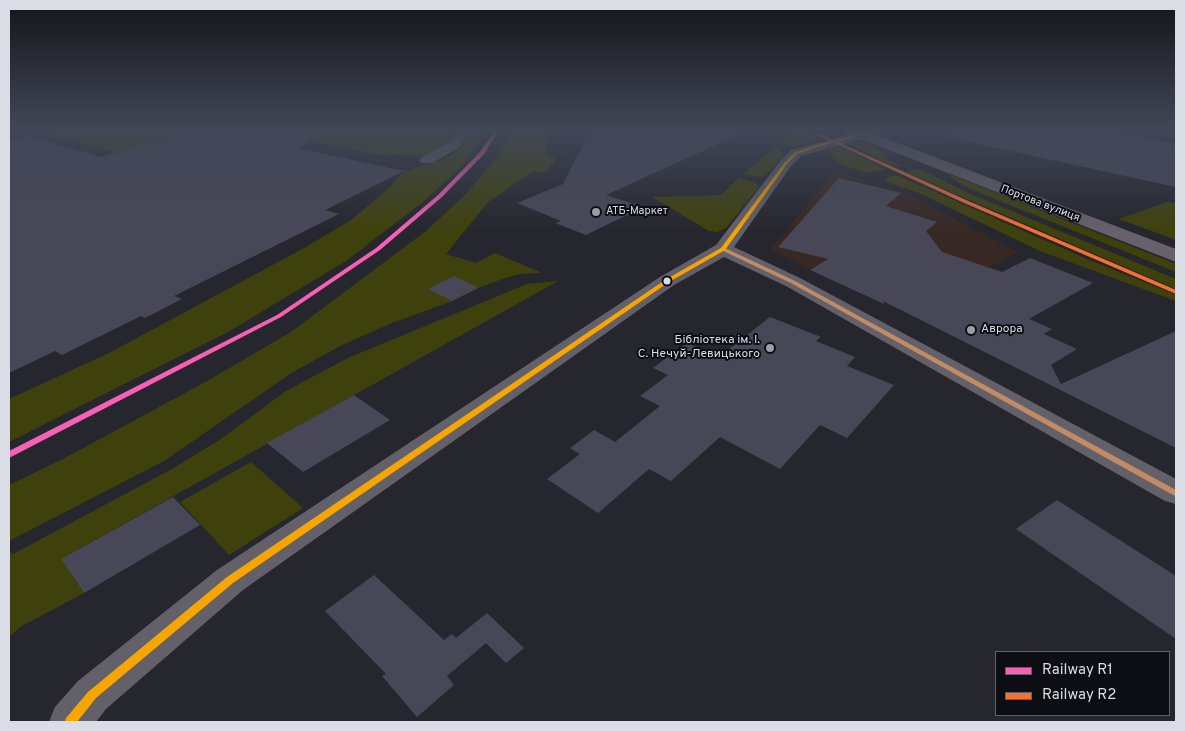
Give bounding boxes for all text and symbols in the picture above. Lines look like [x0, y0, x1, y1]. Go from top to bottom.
street label: Портова вулиця [999, 183, 1081, 225]
place label: АТБ-Маркет [606, 205, 668, 219]
marker: АТБ-Маркет [590, 206, 602, 218]
unlabelled marker [662, 276, 672, 286]
place label: Аврора [981, 323, 1023, 337]
marker: Аврора [965, 324, 977, 336]
place label: Бібліотека ім. І. С. Нечуй-Левицького [638, 334, 760, 362]
marker: Бібліотека ім. І. С. Нечуй-Левицького [764, 342, 776, 354]
legend [995, 651, 1170, 716]
text: Railway R1 [1042, 661, 1113, 680]
text: Railway R2 [1042, 686, 1116, 705]

